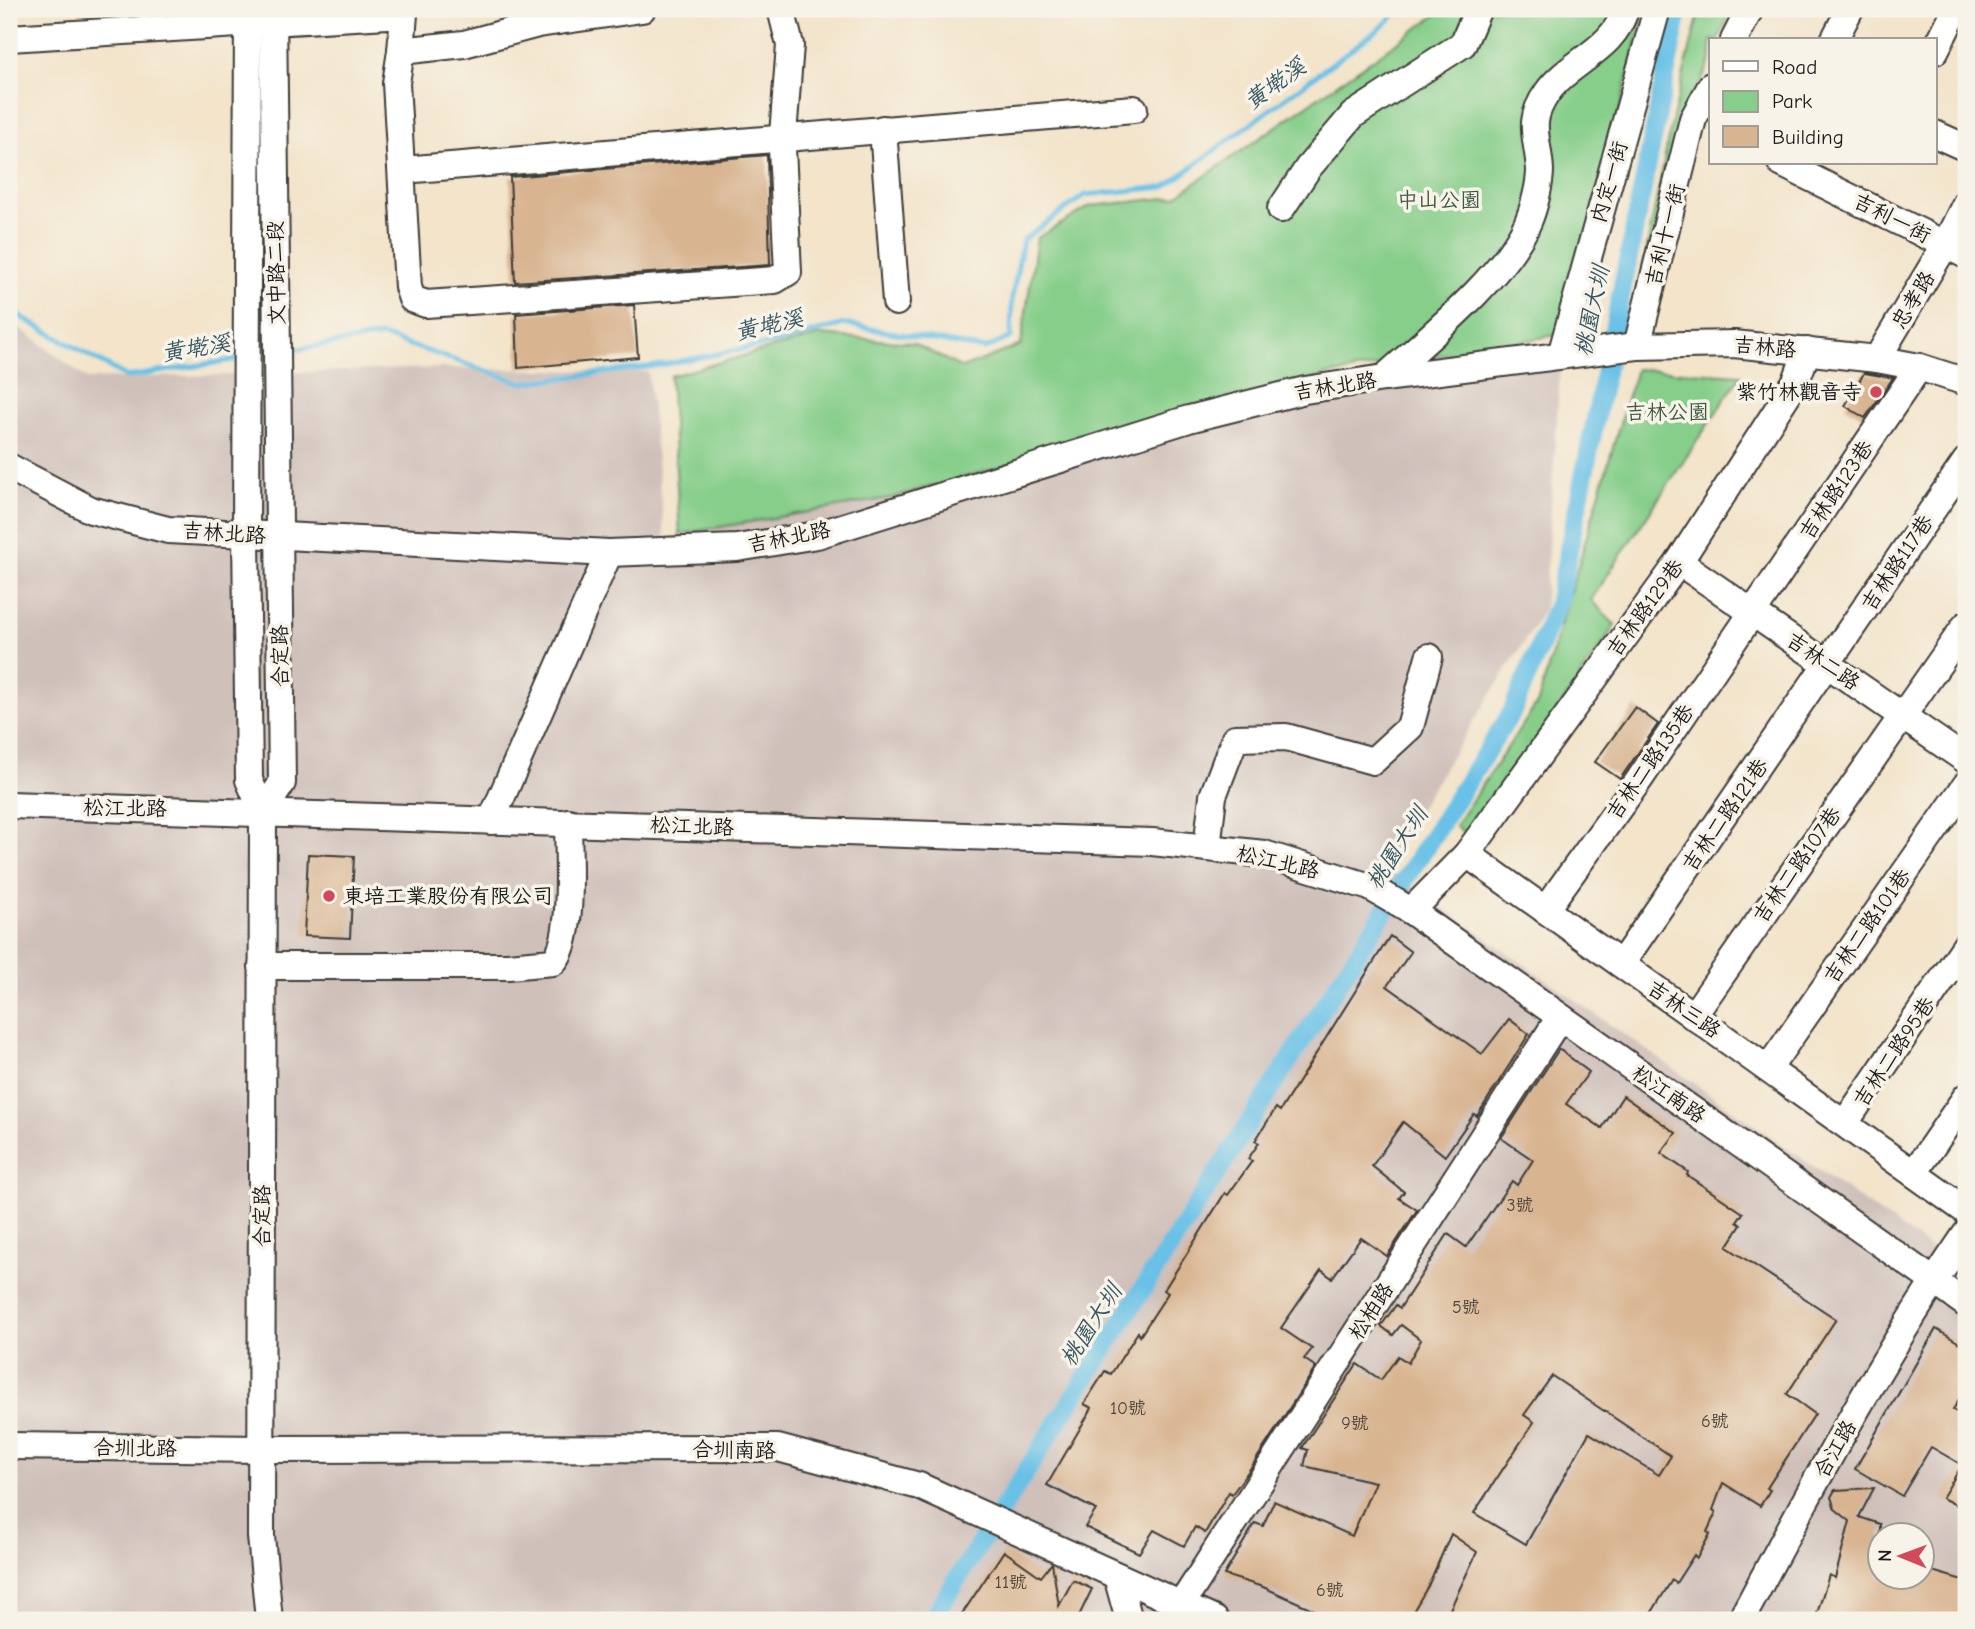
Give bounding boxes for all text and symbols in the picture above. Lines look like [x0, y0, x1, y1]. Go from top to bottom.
legend [1709, 38, 1937, 164]
water label: 黃墘溪 [1239, 52, 1312, 115]
text: Road [1772, 55, 1817, 79]
text: Park [1772, 89, 1812, 113]
text: Building [1772, 125, 1844, 149]
street label: 內定一街 [1586, 138, 1632, 226]
street label: 吉利十一街 [1641, 181, 1689, 289]
park label: 中山公園 [1397, 188, 1481, 212]
street label: 吉利一街 [1849, 188, 1935, 248]
street label: 文中路二段 [263, 220, 289, 326]
water label: 桃園大圳 [1569, 260, 1615, 359]
street label: 忠孝路 [1886, 267, 1940, 333]
water label: 黃墘溪 [732, 304, 808, 346]
water label: 黃墘溪 [160, 329, 234, 367]
street label: 吉林路 [1733, 332, 1797, 362]
street label: 吉林北路 [1292, 368, 1378, 404]
place label: 紫竹林觀音寺 [1736, 380, 1862, 404]
marker: 紫竹林觀音寺 [1868, 384, 1884, 400]
park label: 吉林公園 [1625, 400, 1709, 424]
street label: 吉林路123巷 [1794, 436, 1878, 544]
street label: 吉林路117巷 [1856, 510, 1938, 616]
street label: 吉林北路 [745, 517, 833, 557]
street label: 吉林北路 [181, 518, 267, 548]
street label: 吉林路129巷 [1602, 555, 1688, 661]
street label: 合定路 [267, 624, 293, 688]
street label: 吉林二路 [1782, 627, 1864, 695]
street label: 吉林二路135巷 [1601, 700, 1699, 824]
street label: 吉林二路121巷 [1677, 754, 1773, 876]
street label: 松江北路 [83, 795, 167, 821]
water label: 桃園大圳 [1361, 800, 1435, 894]
street label: 吉林二路107巷 [1748, 802, 1846, 928]
street label: 松江北路 [650, 813, 734, 839]
street label: 松江北路 [1234, 841, 1322, 883]
street label: 吉林二路101巷 [1819, 864, 1915, 988]
place label: 東培工業股份有限公司 [343, 884, 553, 908]
marker: 東培工業股份有限公司 [321, 888, 337, 904]
street label: 吉林三路 [1643, 975, 1725, 1043]
street label: 吉林二路95巷 [1848, 992, 1940, 1112]
street label: 松江南路 [1628, 1060, 1710, 1128]
street label: 合定路 [250, 1185, 274, 1248]
house number: 3號 [1506, 1195, 1534, 1216]
water label: 桃園大圳 [1055, 1277, 1129, 1371]
street label: 松柏路 [1344, 1278, 1398, 1344]
house number: 5號 [1452, 1297, 1480, 1318]
house number: 10號 [1110, 1398, 1146, 1419]
house number: 6號 [1701, 1411, 1729, 1432]
house number: 9號 [1341, 1413, 1369, 1434]
street label: 合江路 [1809, 1416, 1861, 1482]
street label: 合圳北路 [93, 1435, 177, 1461]
street label: 合圳南路 [692, 1437, 776, 1463]
north arrow [1867, 1520, 1937, 1590]
text: N [1874, 1549, 1896, 1562]
house number: 11號 [995, 1572, 1027, 1593]
house number: 6號 [1316, 1580, 1344, 1601]

